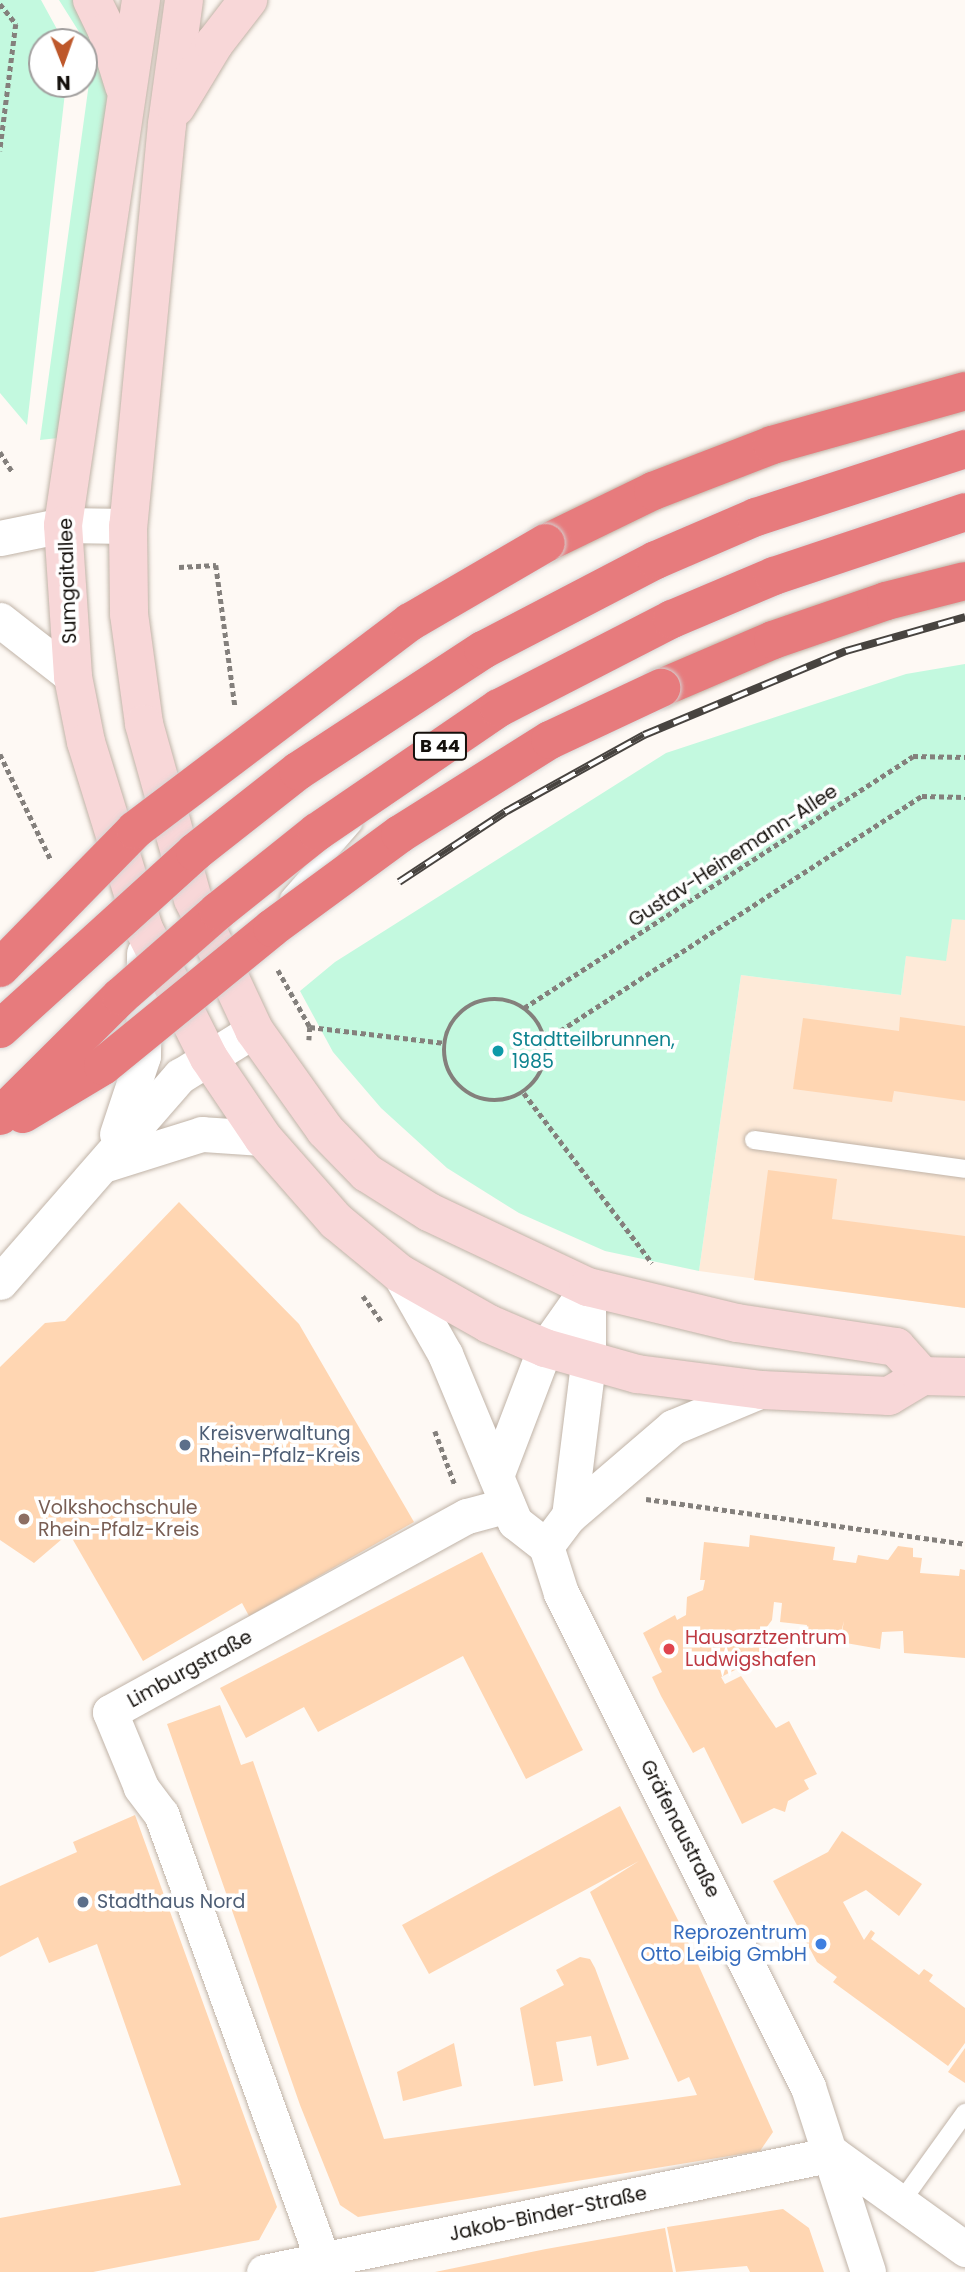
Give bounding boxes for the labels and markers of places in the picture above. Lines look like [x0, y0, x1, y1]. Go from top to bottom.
place label: Stadtteilbrunnen, 1985 [512, 1029, 675, 1073]
marker: Stadtteilbrunnen, 1985 [490, 1043, 506, 1059]
place label: Kreisverwaltung Rhein-Pfalz-Kreis [199, 1423, 361, 1467]
marker: Kreisverwaltung Rhein-Pfalz-Kreis [177, 1437, 193, 1453]
place label: Volkshochschule Rhein-Pfalz-Kreis [38, 1497, 200, 1541]
marker: Volkshochschule Rhein-Pfalz-Kreis [16, 1511, 32, 1527]
place label: Hausarztzentrum Ludwigshafen [685, 1627, 847, 1671]
marker: Hausarztzentrum Ludwigshafen [659, 1639, 679, 1659]
place label: Stadthaus Nord [97, 1891, 245, 1913]
marker: Stadthaus Nord [75, 1894, 91, 1910]
place label: Reprozentrum Otto Leibig GmbH [641, 1922, 807, 1966]
marker: Reprozentrum Otto Leibig GmbH [813, 1936, 829, 1952]

